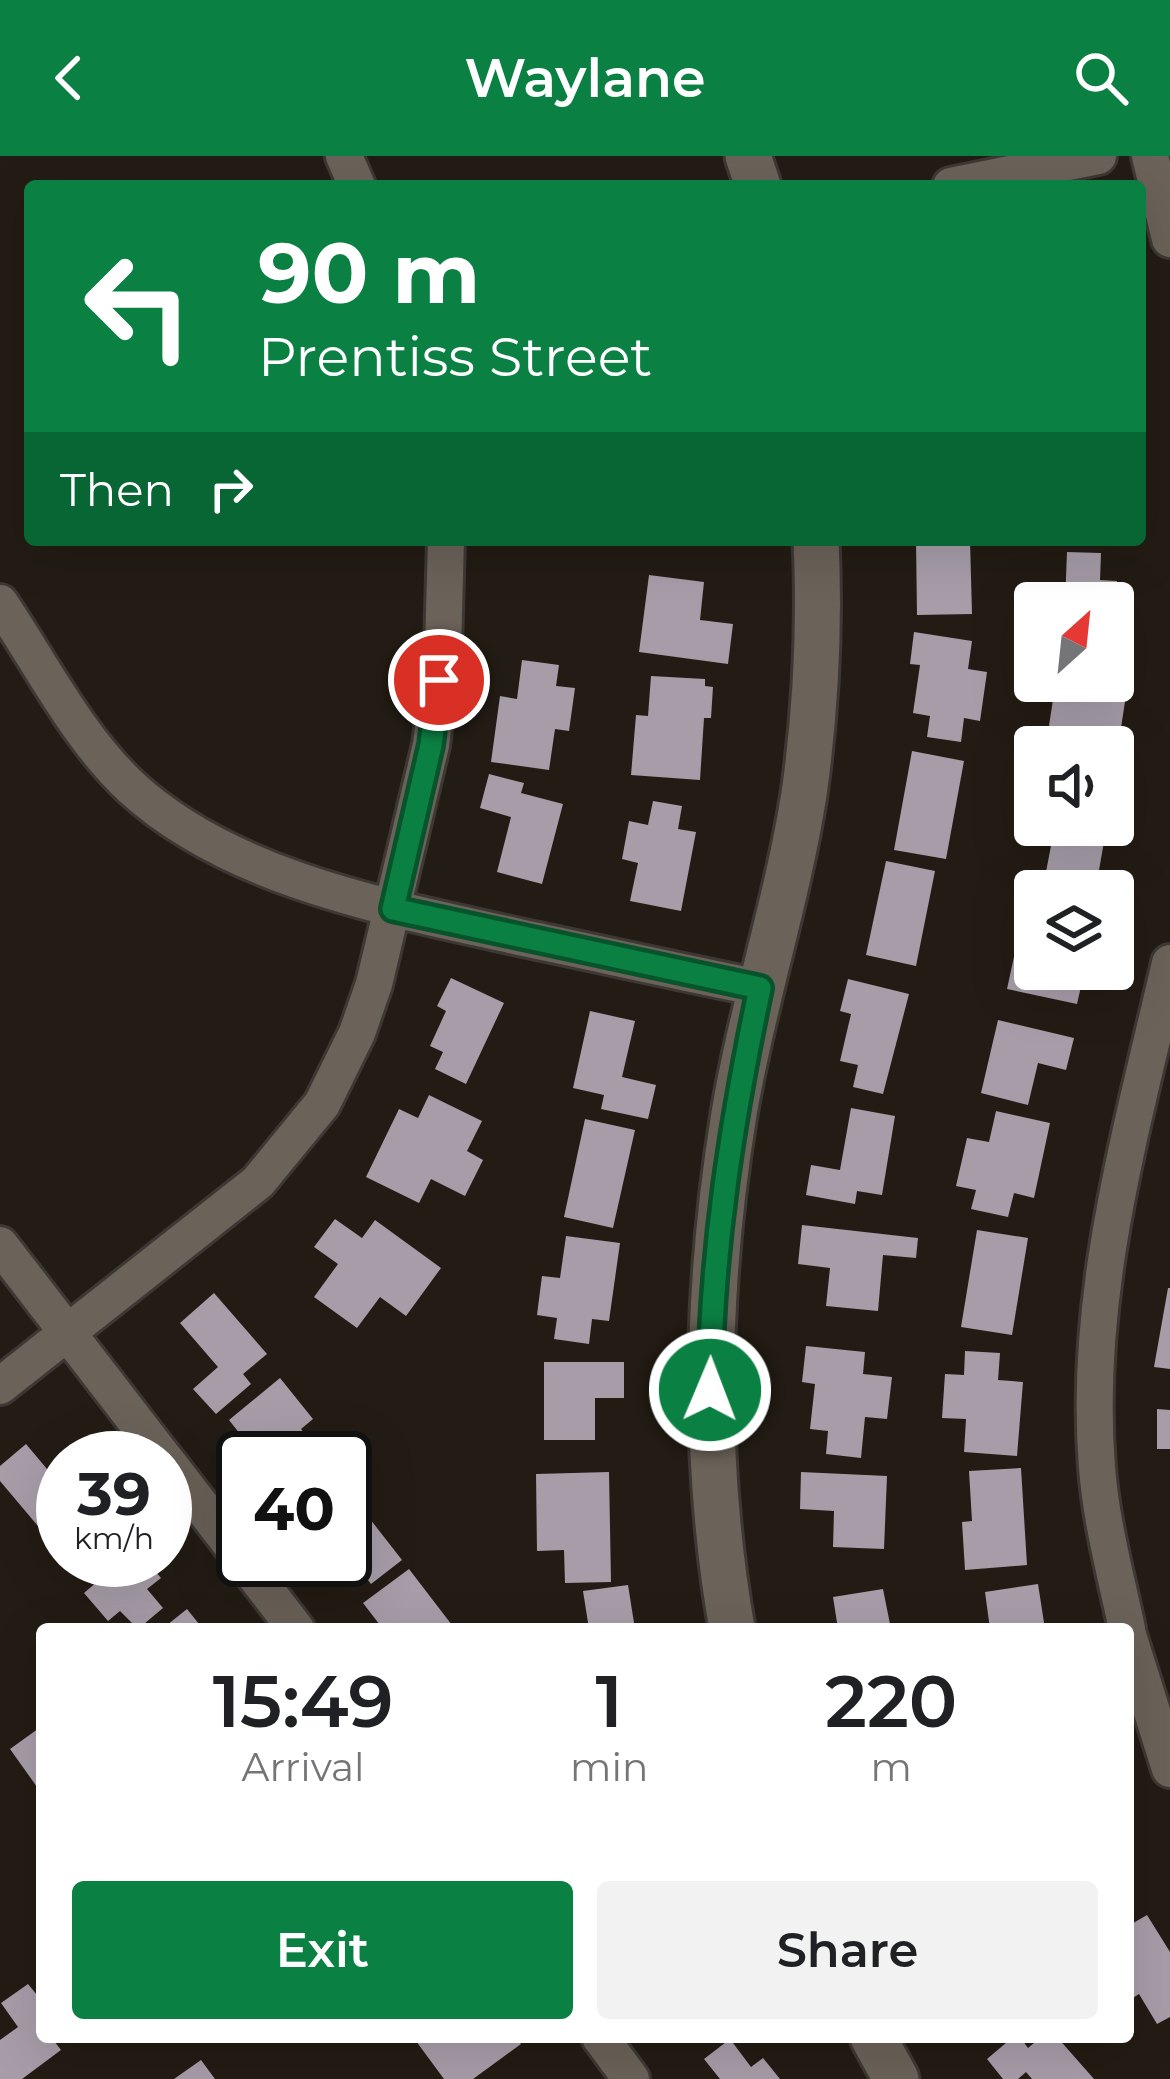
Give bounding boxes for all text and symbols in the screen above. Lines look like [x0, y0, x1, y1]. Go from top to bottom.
icon: back [36, 45, 102, 111]
text: Waylane [464, 45, 706, 111]
icon: search [1068, 45, 1134, 111]
text: 90 m [258, 222, 480, 324]
icon: left [60, 228, 216, 384]
text: Prentiss Street [258, 324, 652, 390]
icon: right [198, 456, 264, 522]
text: Then [60, 462, 174, 517]
north arrow [1014, 582, 1134, 702]
map controls [1014, 582, 1134, 990]
pin [388, 629, 490, 731]
icon: arrive [406, 647, 472, 713]
button: sound [1014, 726, 1134, 846]
button: layers [1014, 870, 1134, 990]
position arrow [647, 1327, 773, 1453]
speed limit sign: 40 [216, 1431, 372, 1587]
text: 39 [77, 1457, 151, 1530]
text: km/h [74, 1520, 154, 1557]
text: 15:49 [213, 1657, 393, 1745]
text: 1 [595, 1657, 623, 1745]
text: 220 [825, 1657, 957, 1745]
text: Arrival [242, 1743, 365, 1791]
text: min [570, 1743, 648, 1791]
text: m [870, 1743, 912, 1791]
button: Exit [72, 1881, 573, 2019]
button: Share [597, 1881, 1098, 2019]

